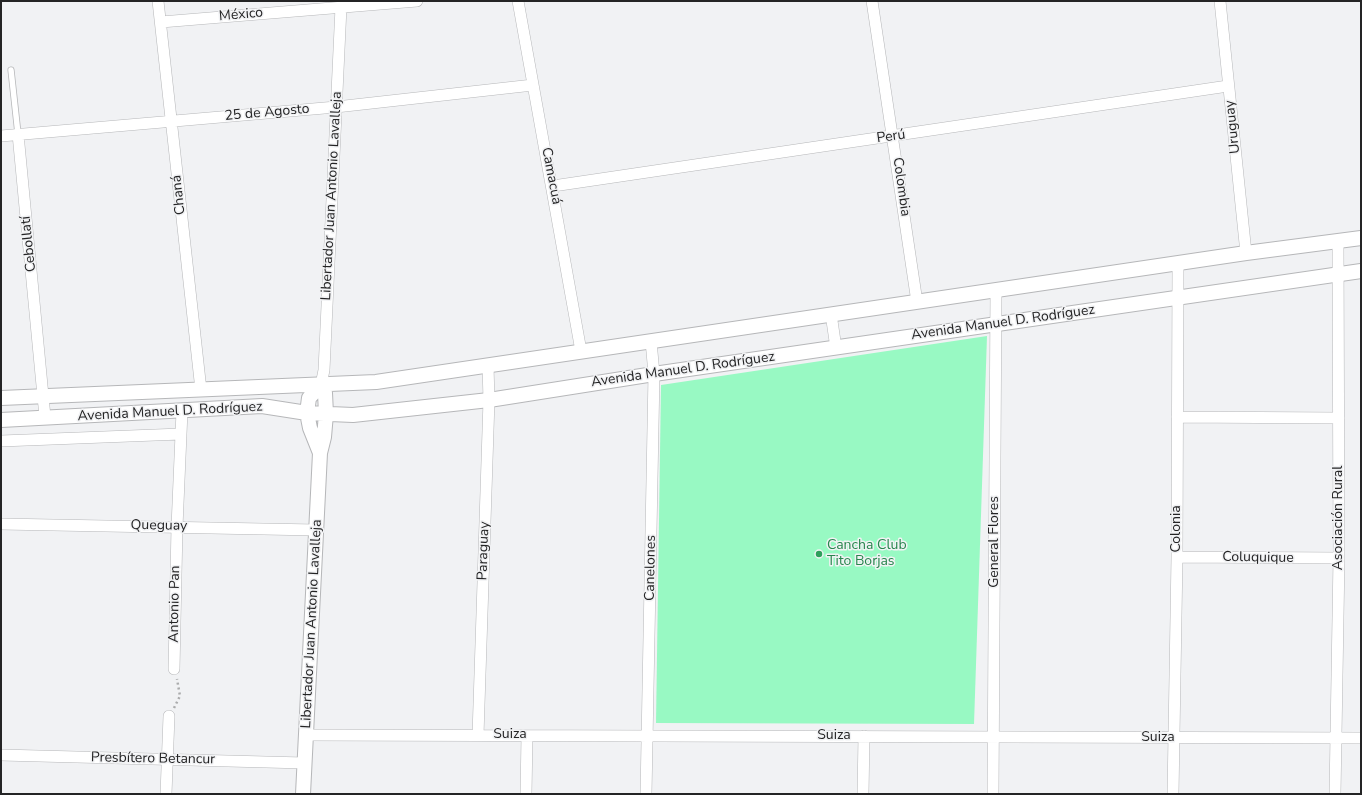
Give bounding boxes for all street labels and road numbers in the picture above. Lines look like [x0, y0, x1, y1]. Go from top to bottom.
street label: México [218, 5, 264, 25]
street label: Libertador Juan Antonio Lavalleja [318, 91, 346, 301]
street label: Uruguay [1222, 99, 1244, 155]
street label: 25 de Agosto [224, 101, 310, 125]
street label: Perú [876, 127, 906, 147]
street label: Camacuá [537, 146, 565, 206]
street label: Colombia [889, 156, 913, 218]
street label: Chaná [169, 174, 189, 216]
street label: Cebollatí [18, 215, 40, 273]
street label: Avenida Manuel D. Rodríguez [910, 302, 1096, 344]
street label: Avenida Manuel D. Rodríguez [590, 349, 776, 391]
street label: Avenida Manuel D. Rodríguez [77, 399, 263, 425]
street label: Asociación Rural [1331, 466, 1347, 570]
street label: General Flores [987, 496, 1003, 588]
street label: Colonia [1169, 505, 1185, 553]
street label: Queguay [131, 517, 187, 535]
street label: Libertador Juan Antonio Lavalleja [298, 519, 326, 729]
street label: Paraguay [475, 521, 493, 581]
street label: Canelones [642, 535, 660, 601]
street label: Coluquique [1222, 549, 1294, 567]
street label: Antonio Pan [166, 565, 184, 643]
street label: Suiza [493, 727, 527, 743]
street label: Suiza [817, 728, 851, 744]
street label: Suiza [1141, 730, 1175, 746]
street label: Presbítero Betancur [91, 750, 215, 768]

